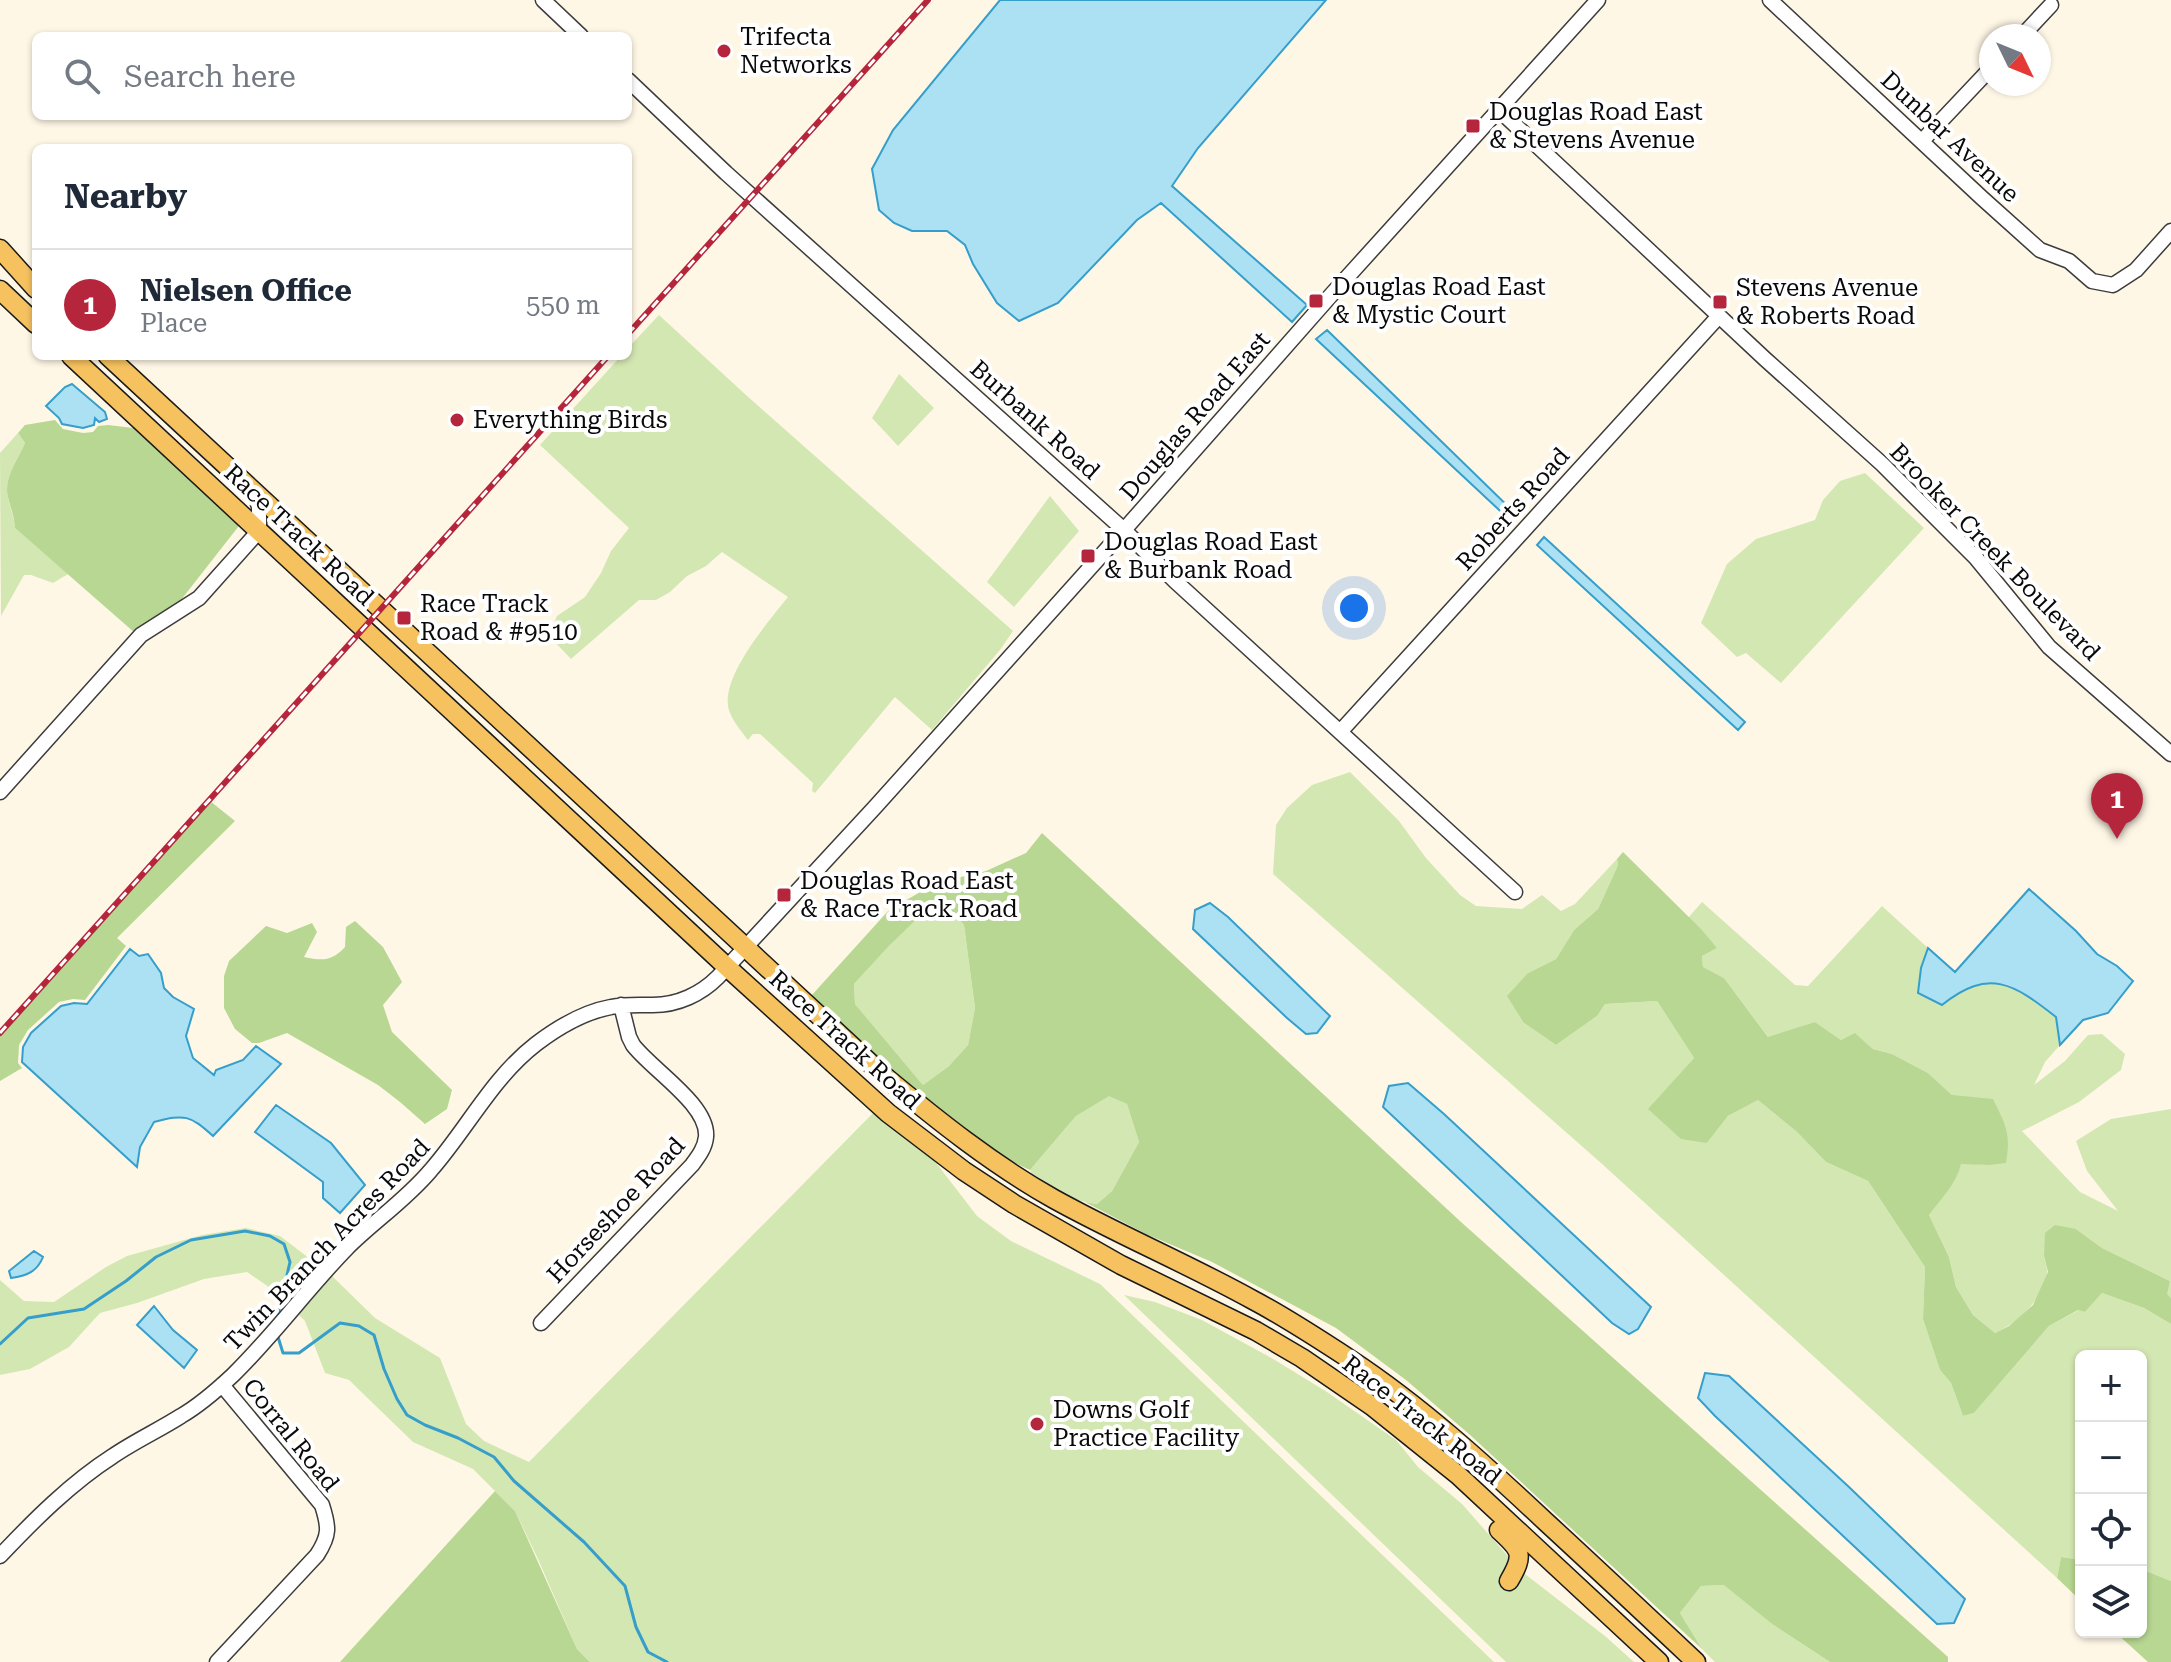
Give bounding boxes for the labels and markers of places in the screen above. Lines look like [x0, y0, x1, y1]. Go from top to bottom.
place label: Trifecta Networks [740, 23, 852, 79]
marker: Trifecta Networks [715, 42, 733, 60]
place label: Douglas Road East & Stevens Avenue [1489, 98, 1703, 154]
marker: Douglas Road East & Stevens Avenue [1464, 117, 1482, 135]
place label: Douglas Road East & Mystic Court [1332, 273, 1546, 329]
place label: Stevens Avenue & Roberts Road [1736, 274, 1918, 330]
marker: Douglas Road East & Mystic Court [1307, 292, 1325, 310]
marker: Stevens Avenue & Roberts Road [1711, 293, 1729, 311]
place label: Everything Birds [473, 406, 667, 434]
marker: Everything Birds [448, 411, 466, 429]
place label: Douglas Road East & Burbank Road [1104, 528, 1318, 584]
marker: Douglas Road East & Burbank Road [1079, 547, 1097, 565]
place label: Race Track Road & #9510 [420, 590, 578, 646]
marker: Race Track Road & #9510 [395, 609, 413, 627]
pin: 1 [2091, 773, 2143, 839]
place label: Douglas Road East & Race Track Road [800, 867, 1018, 923]
marker: Douglas Road East & Race Track Road [775, 886, 793, 904]
place label: Downs Golf Practice Facility [1053, 1396, 1240, 1452]
marker: Downs Golf Practice Facility [1028, 1415, 1046, 1433]

